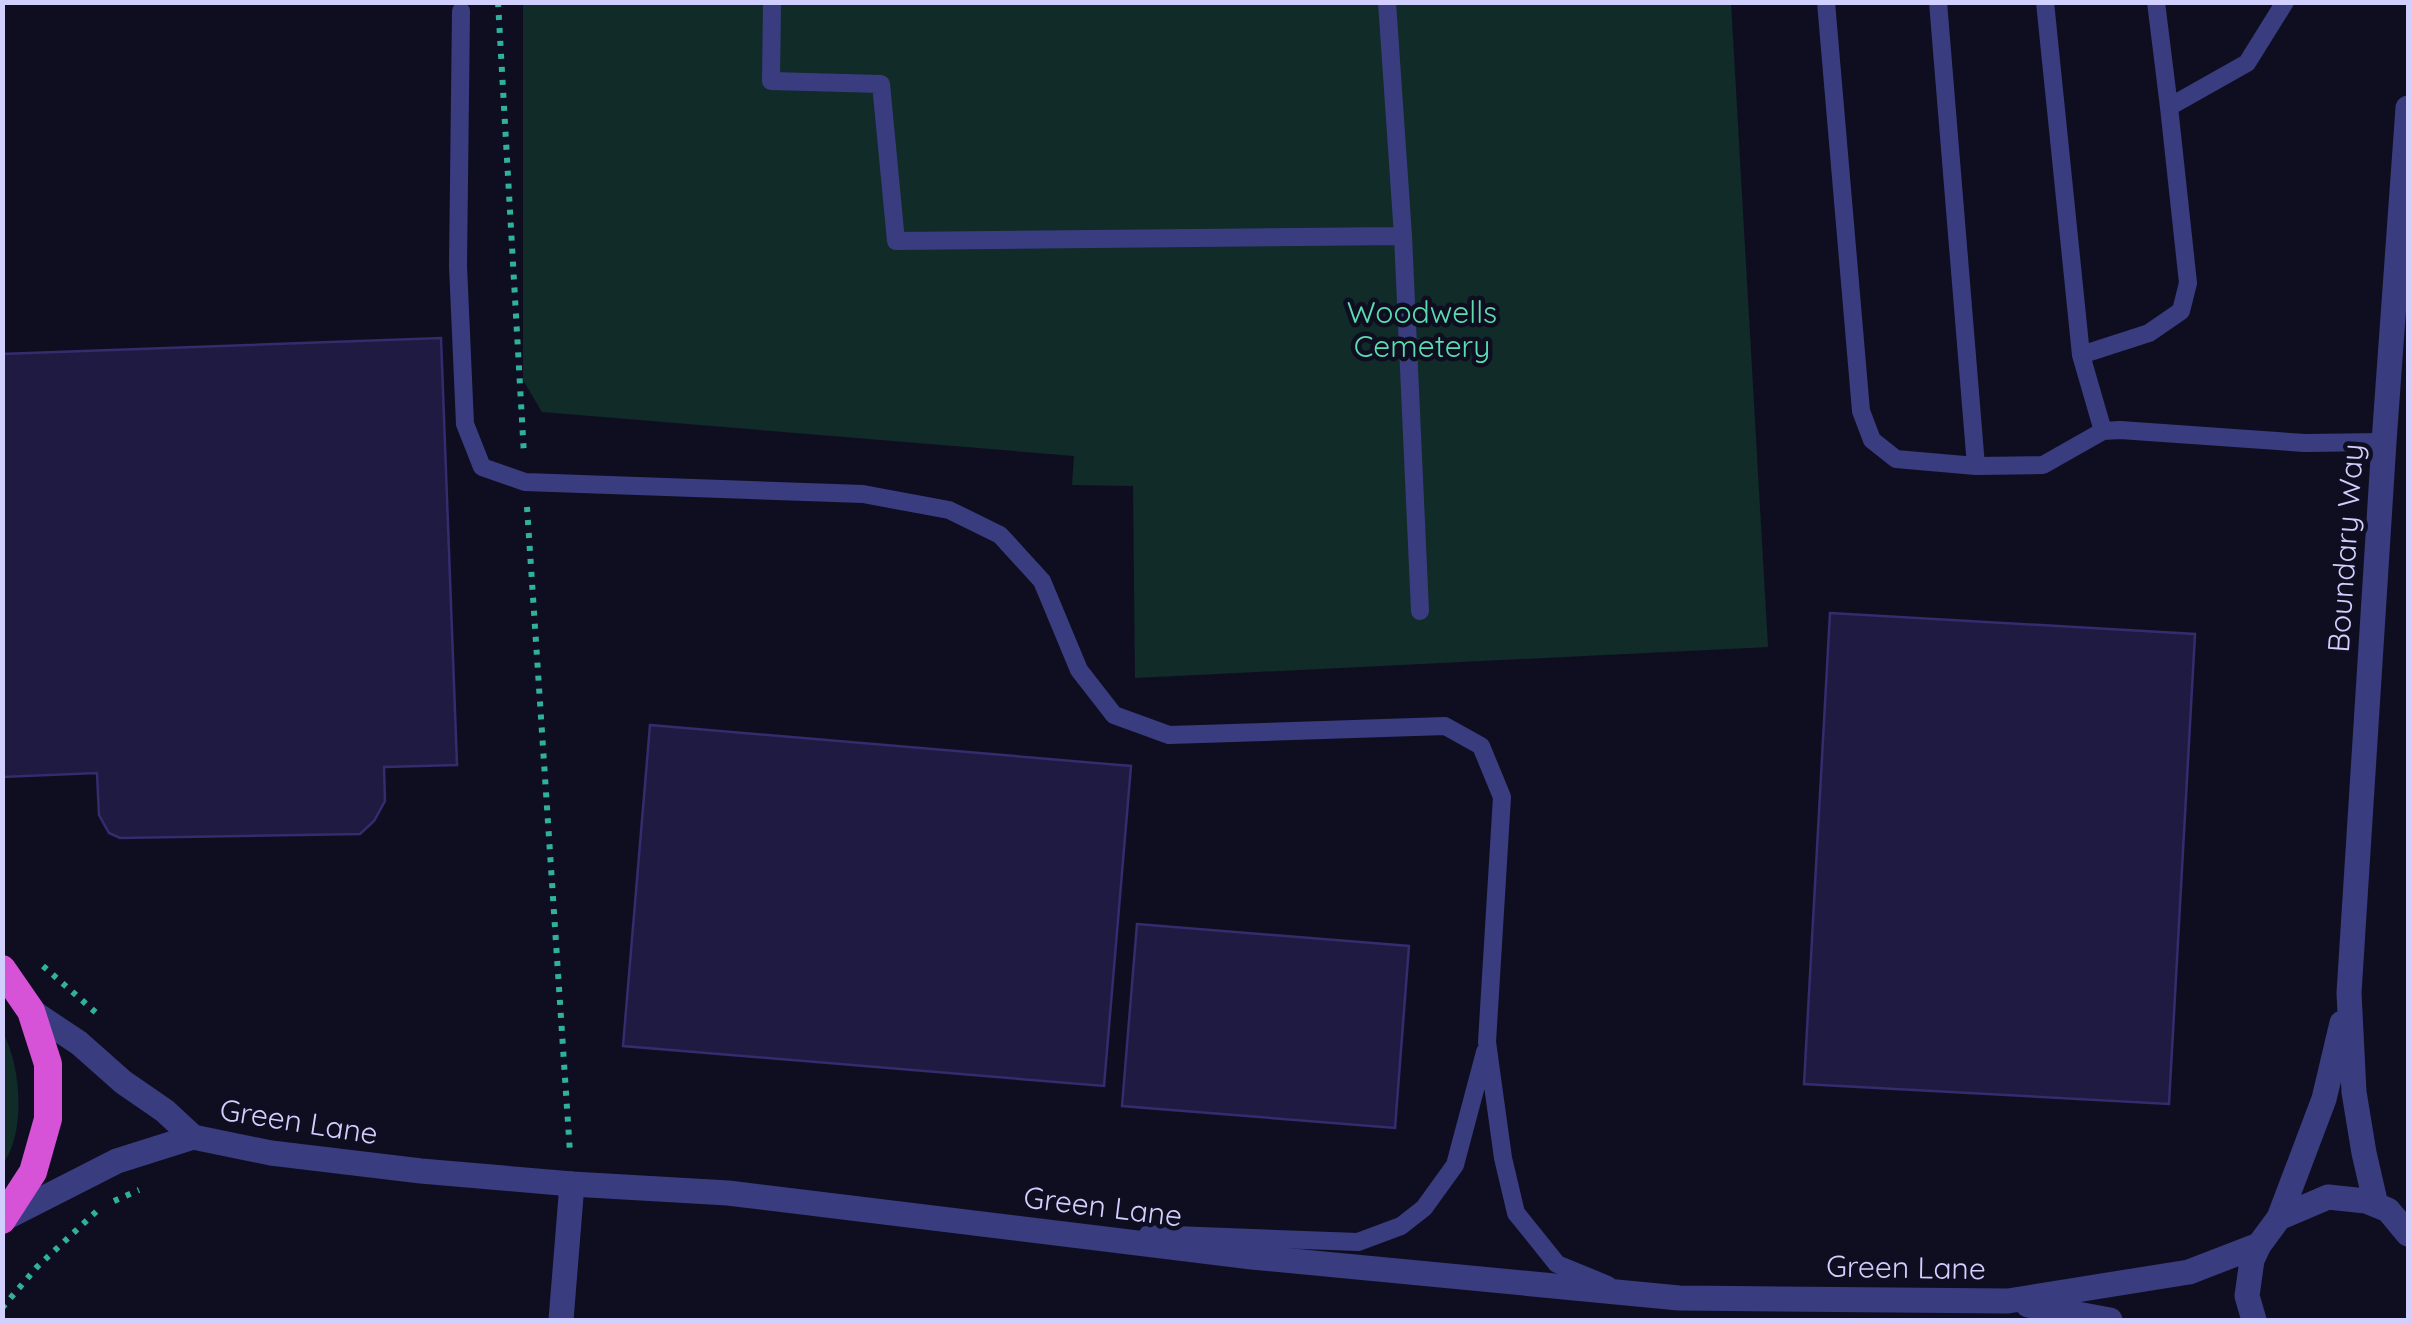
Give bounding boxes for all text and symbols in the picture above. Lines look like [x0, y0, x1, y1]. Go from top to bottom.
park label: Woodwells Cemetery [1347, 293, 1497, 365]
street label: Boundary Way [2319, 442, 2371, 654]
street label: Green Lane [217, 1090, 381, 1152]
street label: Green Lane [1021, 1177, 1185, 1235]
street label: Green Lane [1826, 1247, 1986, 1287]

